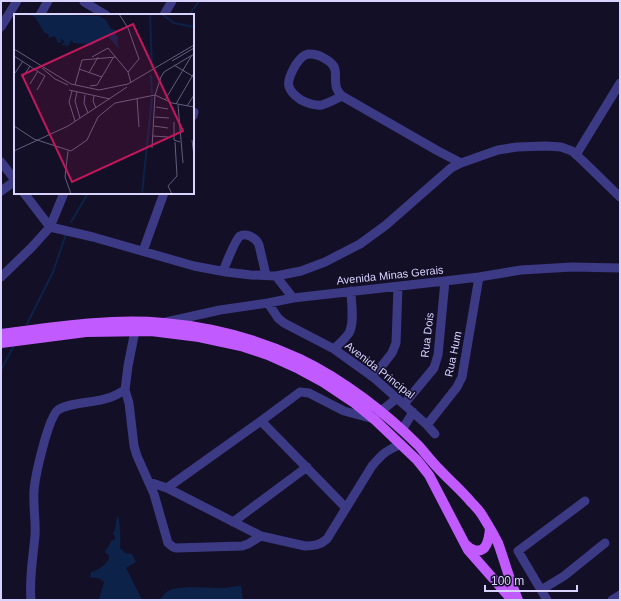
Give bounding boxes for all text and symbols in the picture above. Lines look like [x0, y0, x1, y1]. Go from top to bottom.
inset map [14, 14, 194, 194]
street label: Avenida Minas Gerais [336, 263, 445, 287]
street label: Rua Dois [418, 311, 436, 358]
street label: Rua Hum [442, 330, 464, 378]
street label: Avenida Principal [343, 339, 417, 401]
scale bar [485, 567, 577, 593]
text: 100 m [491, 574, 524, 588]

